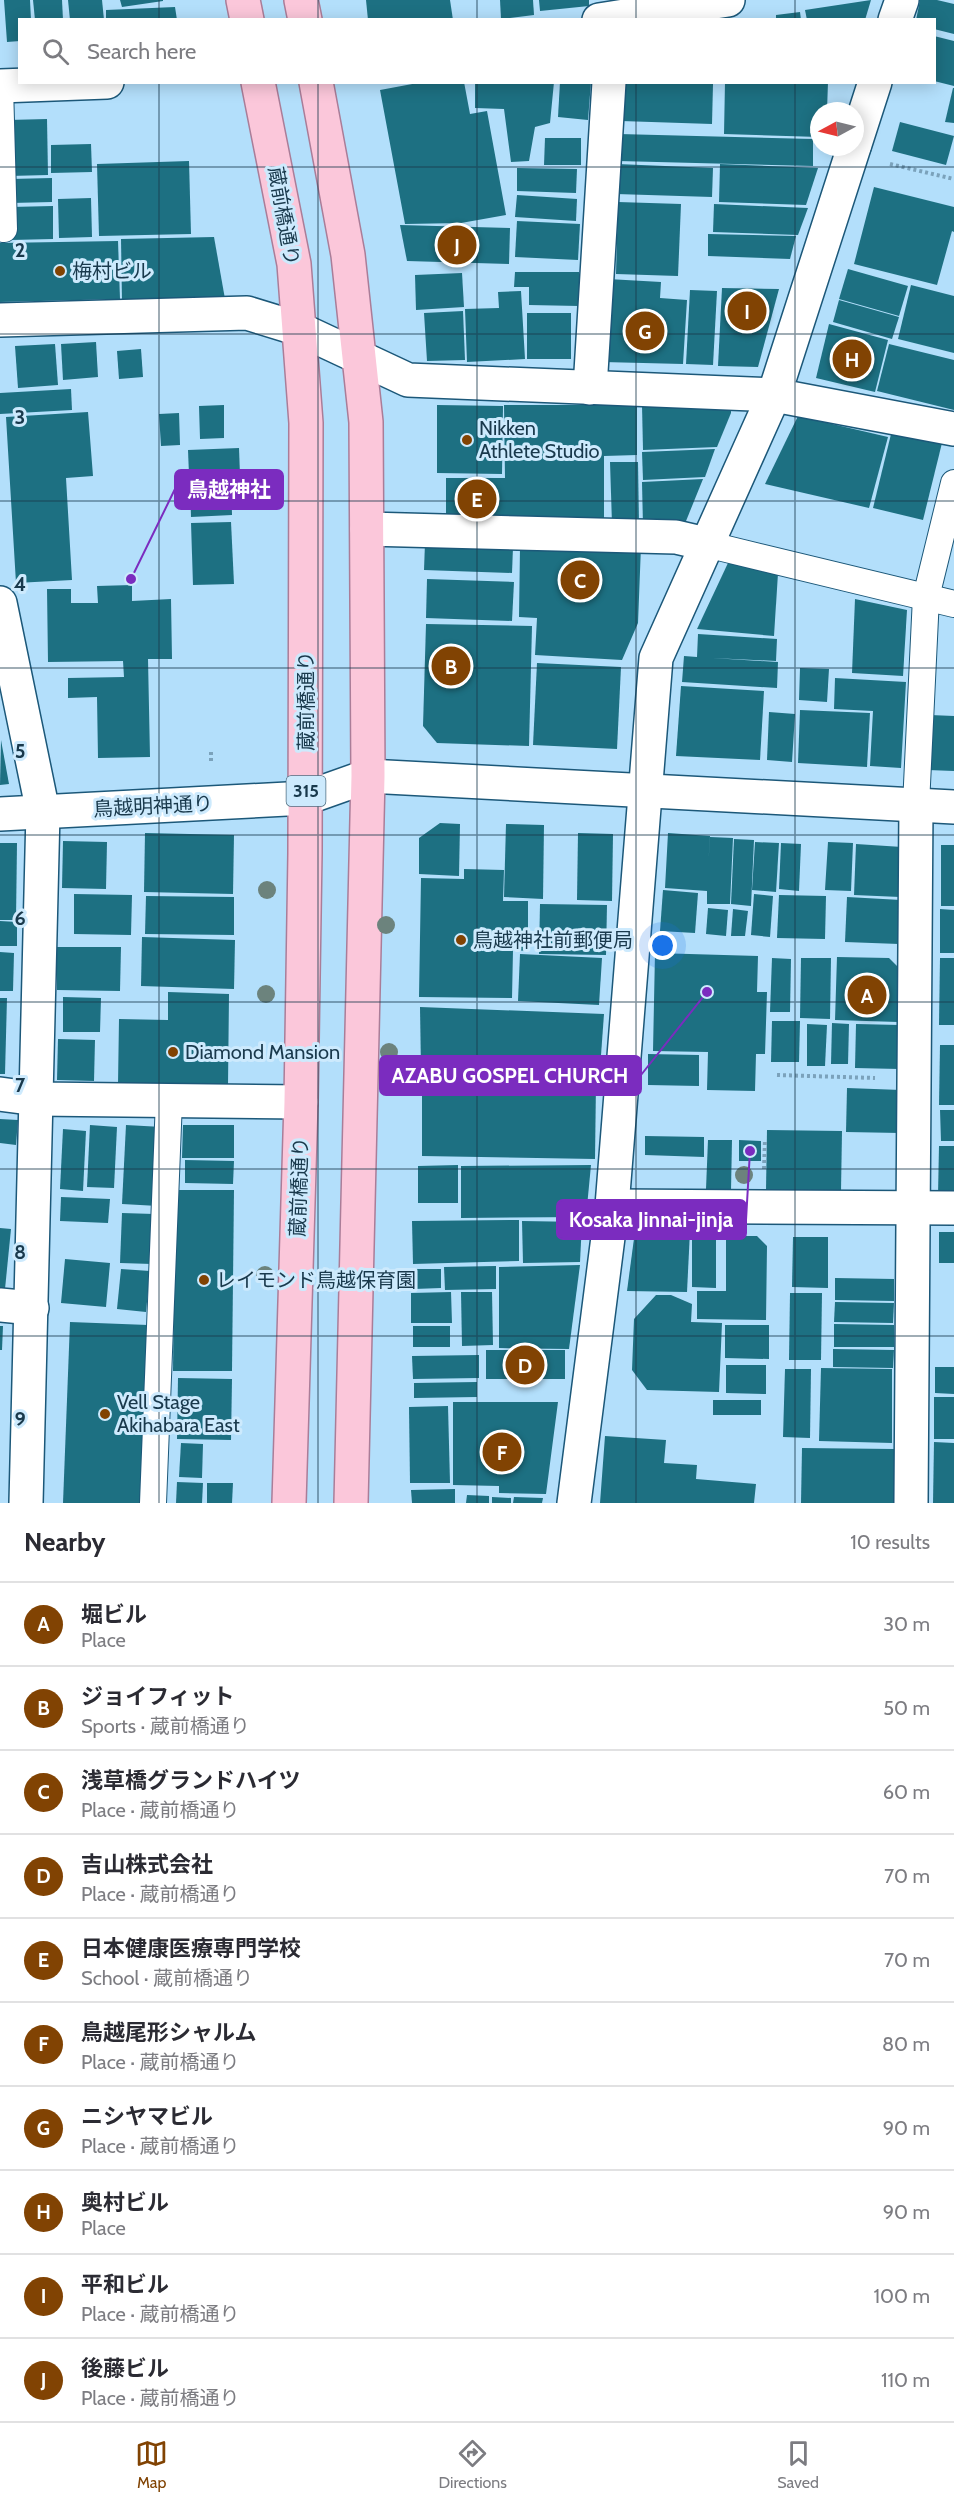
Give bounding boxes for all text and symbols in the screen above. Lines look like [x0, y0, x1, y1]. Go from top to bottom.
search box [18, 18, 936, 84]
icon: search [39, 35, 72, 68]
text: Search here [87, 38, 196, 65]
north arrow [810, 102, 864, 156]
street label: 蔵前橋通り [263, 165, 305, 267]
pin: J [438, 222, 476, 268]
text: 2 [15, 238, 25, 262]
place label: 梅村ビル [72, 259, 152, 283]
marker: 梅村ビル [53, 264, 67, 278]
pin: I [728, 288, 766, 334]
pin: G [626, 308, 664, 354]
pin: H [832, 336, 872, 382]
text: 3 [15, 405, 25, 429]
place label: Nikken Athlete Studio [479, 416, 600, 463]
marker: Nikken Athlete Studio [460, 433, 474, 447]
callout: 鳥越神社 [175, 470, 283, 509]
pin: E [458, 476, 496, 522]
text: 鳥越神社 [187, 477, 271, 502]
pin: C [560, 558, 600, 602]
text: 4 [14, 572, 26, 596]
pin: B [432, 644, 470, 688]
street label: 蔵前橋通り [294, 651, 318, 751]
text: 5 [15, 739, 25, 763]
road number: 315 [286, 776, 326, 806]
street label: 鳥越明神通り [92, 791, 214, 821]
text: 6 [14, 906, 26, 930]
place label: 鳥越神社前郵便局 [473, 928, 633, 952]
your location [648, 931, 677, 960]
marker: 鳥越神社前郵便局 [454, 933, 468, 947]
pin: A [848, 972, 886, 1018]
place label: Diamond Mansion [185, 1040, 340, 1064]
marker: Diamond Mansion [166, 1045, 180, 1059]
callout: AZABU GOSPEL CHURCH [380, 1056, 641, 1095]
text: AZABU GOSPEL CHURCH [392, 1063, 628, 1088]
text: 7 [15, 1073, 26, 1097]
street label: 蔵前橋通り [285, 1137, 313, 1237]
callout: Kosaka Jinnai-jinja [557, 1200, 746, 1239]
text: Kosaka Jinnai-jinja [569, 1207, 734, 1232]
text: 8 [14, 1240, 26, 1264]
place label: レイモンド鳥越保育園 [216, 1268, 416, 1292]
marker: レイモンド鳥越保育園 [197, 1273, 211, 1287]
pin: D [506, 1342, 544, 1388]
place label: Vell Stage Akihabara East [117, 1390, 240, 1437]
text: 9 [14, 1407, 26, 1431]
marker: Vell Stage Akihabara East [98, 1407, 112, 1421]
pin: F [482, 1430, 522, 1474]
text: Nearby [24, 1526, 105, 1558]
text: 10 results [850, 1530, 930, 1554]
text: 堀ビル [81, 1601, 147, 1628]
text: A [37, 1612, 50, 1636]
text: 30 m [883, 1612, 930, 1636]
text: Place [81, 1628, 126, 1652]
text: ジョイフィット [81, 1683, 235, 1710]
text: B [37, 1696, 50, 1720]
text: 50 m [883, 1696, 930, 1720]
text: Sports · 蔵前橋通り [81, 1714, 250, 1738]
text: 浅草橋グランドハイツ [81, 1767, 301, 1794]
text: C [37, 1780, 50, 1804]
text: 60 m [883, 1780, 930, 1804]
text: Place · 蔵前橋通り [81, 1798, 240, 1822]
text: 吉山株式会社 [81, 1851, 213, 1878]
text: D [36, 1864, 51, 1888]
text: 70 m [884, 1864, 930, 1888]
text: Place · 蔵前橋通り [81, 1882, 240, 1906]
text: 日本健康医療専門学校 [81, 1935, 301, 1962]
text: E [38, 1948, 49, 1972]
text: 70 m [884, 1948, 930, 1972]
text: School · 蔵前橋通り [81, 1966, 253, 1990]
text: 鳥越尾形シャルム [81, 2019, 257, 2046]
text: F [38, 2032, 49, 2056]
text: 80 m [882, 2032, 930, 2056]
text: Place · 蔵前橋通り [81, 2050, 240, 2074]
text: ニシヤマビル [81, 2103, 213, 2130]
text: G [37, 2116, 50, 2140]
text: 90 m [883, 2116, 930, 2140]
text: Place · 蔵前橋通り [81, 2134, 240, 2158]
text: 奥村ビル [81, 2189, 169, 2216]
text: H [36, 2200, 51, 2224]
text: 90 m [883, 2200, 930, 2224]
text: Place [81, 2216, 126, 2240]
text: 平和ビル [81, 2271, 169, 2298]
text: I [41, 2284, 46, 2308]
text: 100 m [874, 2284, 930, 2308]
text: Place · 蔵前橋通り [81, 2302, 240, 2326]
text: 後藤ビル [81, 2355, 169, 2382]
text: J [41, 2368, 46, 2392]
text: 110 m [881, 2368, 930, 2392]
text: Place · 蔵前橋通り [81, 2386, 240, 2410]
tab: Map [135, 2437, 168, 2492]
tab: Directions [439, 2437, 507, 2492]
tab: Saved [777, 2437, 819, 2492]

